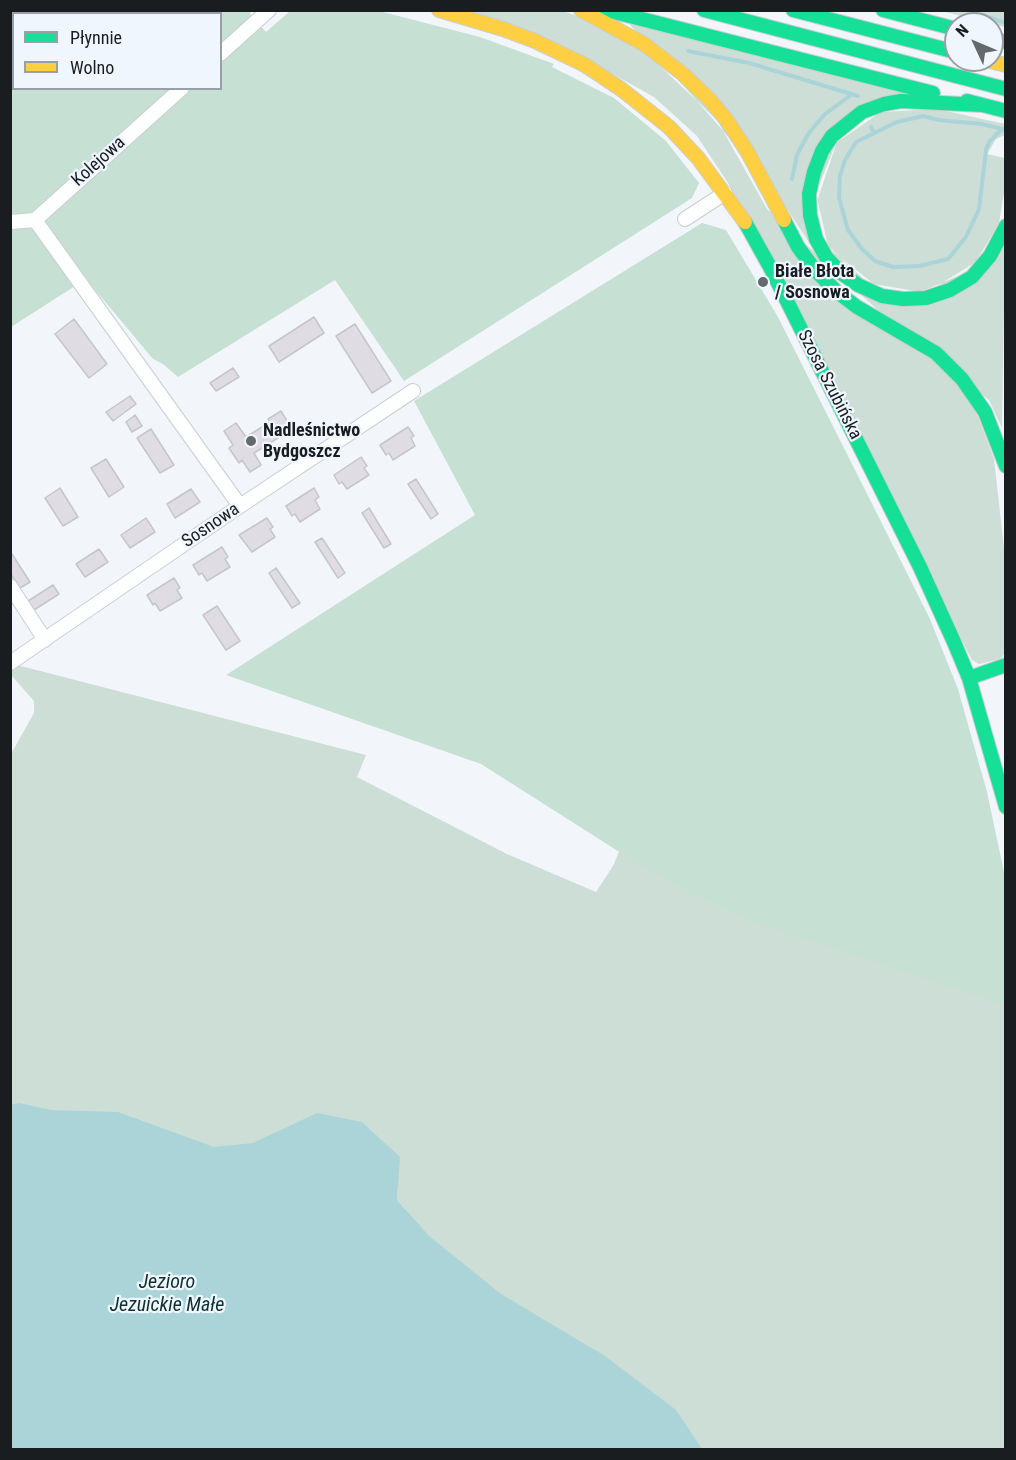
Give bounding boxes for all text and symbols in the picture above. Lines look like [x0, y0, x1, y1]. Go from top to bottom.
legend [12, 12, 222, 90]
north arrow [944, 12, 1004, 72]
text: N [952, 20, 972, 41]
text: Płynnie [70, 27, 122, 48]
text: Wolno [70, 57, 114, 78]
street label: Kolejowa [68, 132, 130, 192]
place label: Białe Błota / Sosnowa [775, 261, 854, 304]
marker: Białe Błota / Sosnowa [756, 275, 770, 289]
street label: Szosa Szubińska [792, 327, 866, 443]
place label: Nadleśnictwo Bydgoszcz [263, 420, 360, 462]
marker: Nadleśnictwo Bydgoszcz [244, 434, 258, 448]
street label: Sosnowa [178, 499, 244, 553]
water label: Jezioro Jezuickie Małe [110, 1271, 224, 1318]

